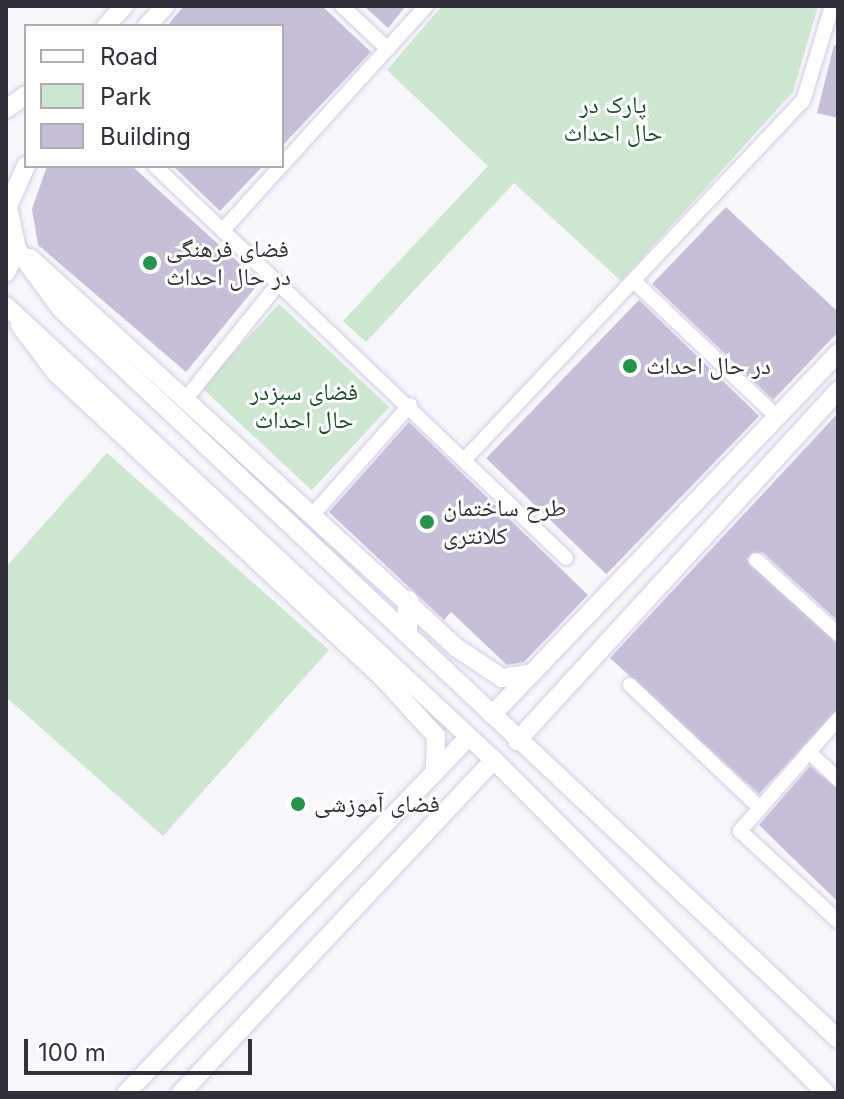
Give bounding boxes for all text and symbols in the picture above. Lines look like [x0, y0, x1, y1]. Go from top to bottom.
legend [24, 24, 284, 168]
text: Road [100, 42, 158, 71]
text: Park [100, 82, 151, 111]
park label: پارک در حال احداث [564, 91, 662, 147]
text: Building [100, 122, 191, 151]
place label: فضای فرهنگی در حال احداث [166, 235, 291, 291]
marker: فضای فرهنگی در حال احداث [141, 254, 159, 272]
place label: در حال احداث [646, 352, 771, 380]
marker: در حال احداث [621, 357, 639, 375]
park label: فضای سبزدر حال احداث [250, 378, 358, 434]
place label: طرح ساختمان کلانتری [443, 494, 566, 550]
marker: طرح ساختمان کلانتری [418, 513, 436, 531]
place label: فضای آموزشی [314, 790, 440, 818]
marker: فضای آموزشی [289, 795, 307, 813]
scale bar [28, 1023, 256, 1073]
text: 100 m [38, 1038, 106, 1067]

